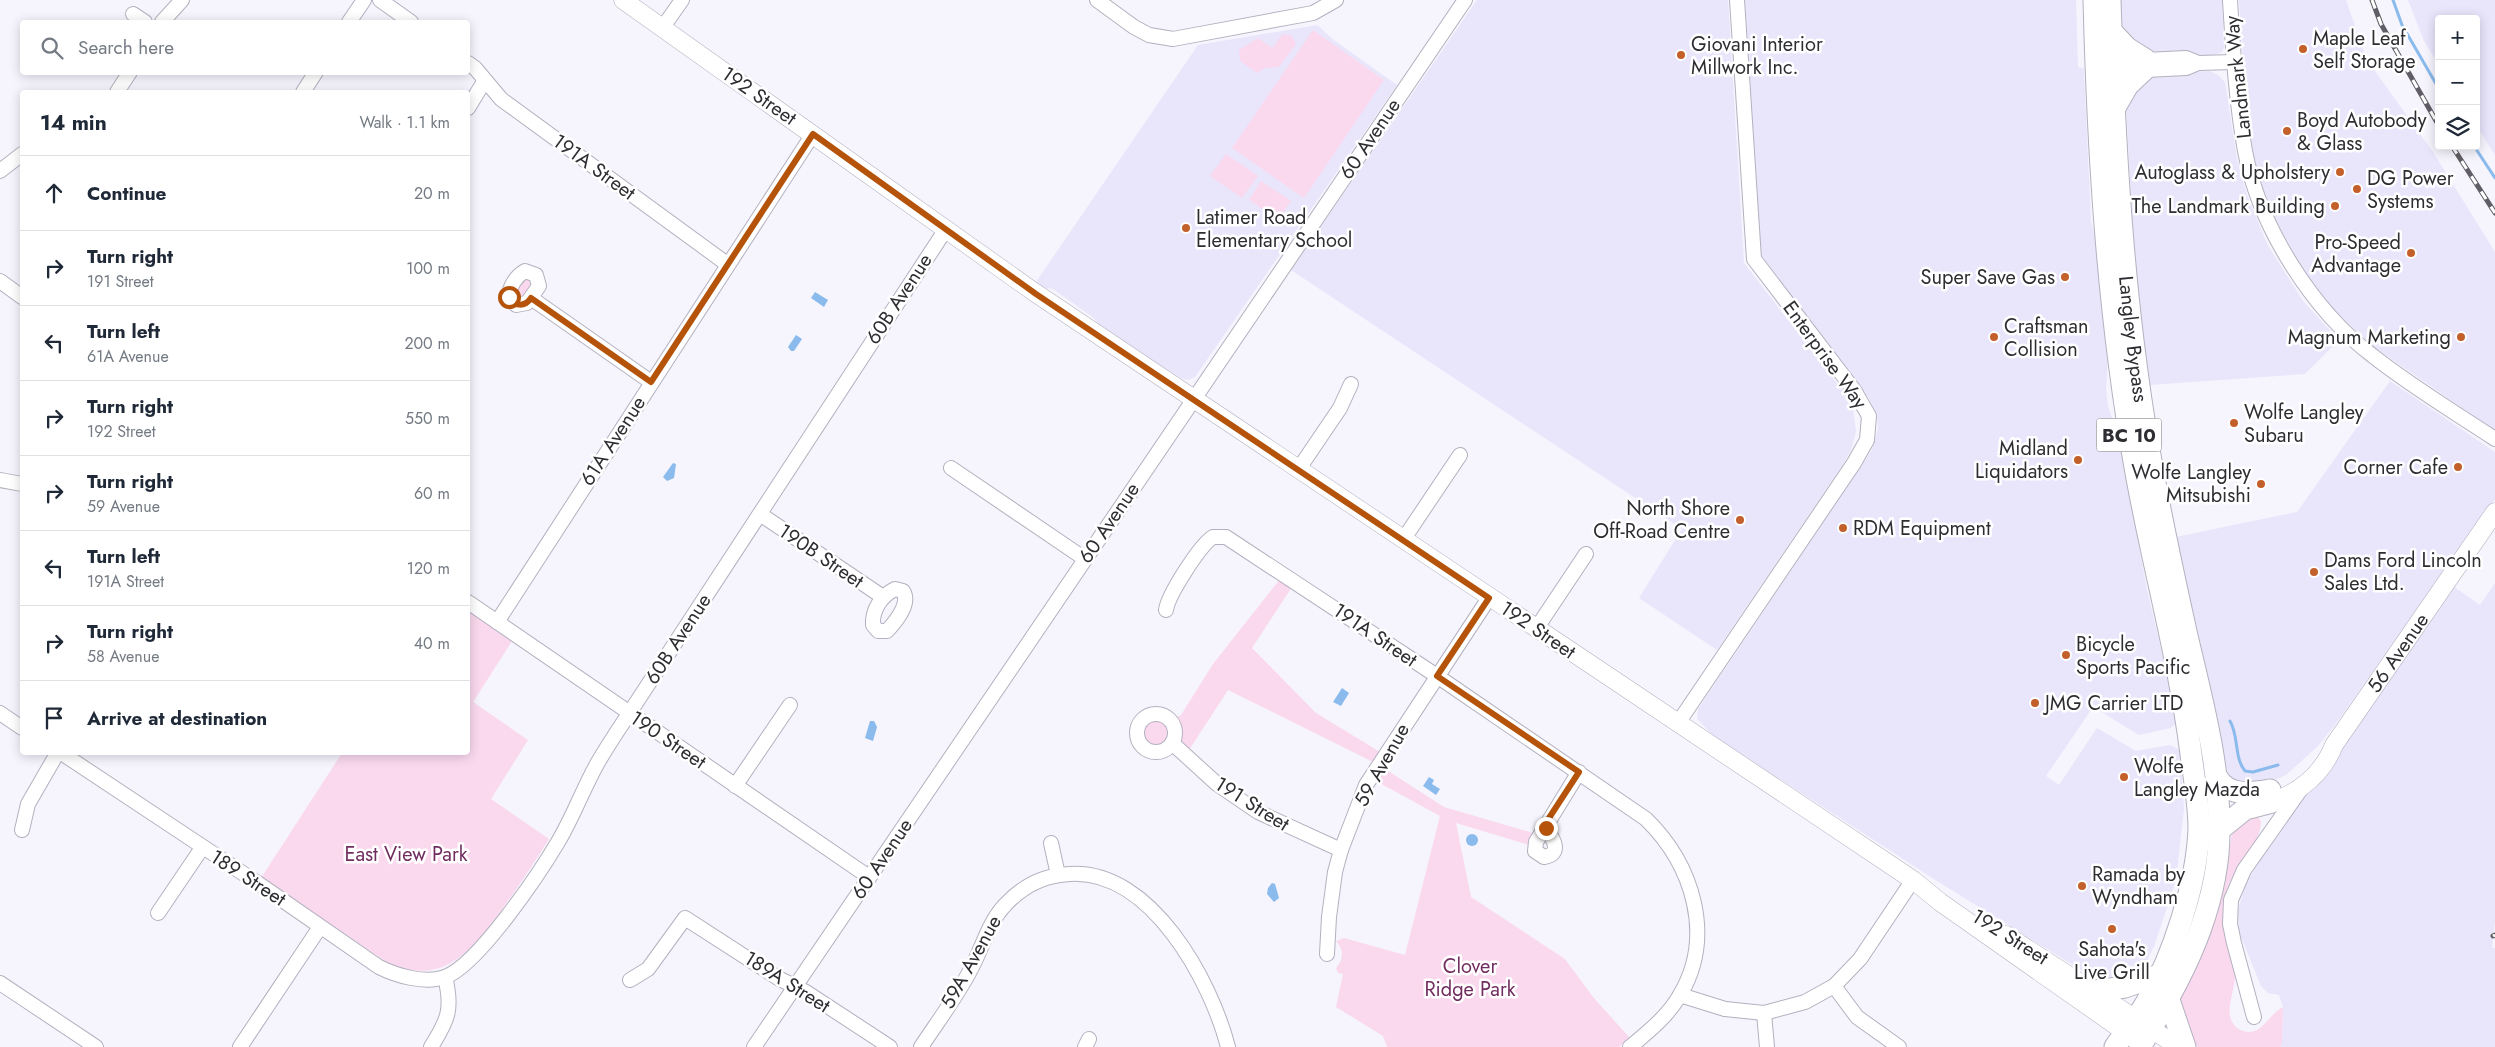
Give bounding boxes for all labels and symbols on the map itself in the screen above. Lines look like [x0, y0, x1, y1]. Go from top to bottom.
street label: Landmark Way [2217, 14, 2259, 140]
place label: Maple Leaf Self Storage [2313, 24, 2415, 76]
place label: Giovani Interior Millwork Inc. [1691, 30, 1823, 82]
marker: Maple Leaf Self Storage [2297, 43, 2309, 55]
marker: Giovani Interior Millwork Inc. [1675, 49, 1687, 61]
street label: 192 Street [716, 60, 803, 133]
street label: 60 Avenue [1332, 93, 1408, 185]
place label: Boyd Autobody & Glass [2297, 106, 2427, 158]
marker: Boyd Autobody & Glass [2281, 125, 2293, 137]
street label: 191A Street [546, 127, 642, 207]
place label: Autoglass & Upholstery [2134, 158, 2330, 187]
place label: DG Power Systems [2367, 164, 2454, 216]
marker: Autoglass & Upholstery [2334, 166, 2346, 178]
marker: DG Power Systems [2351, 183, 2363, 195]
place label: The Landmark Building [2132, 192, 2325, 221]
marker: The Landmark Building [2329, 200, 2341, 212]
place label: Latimer Road Elementary School [1196, 203, 1352, 255]
marker: Latimer Road Elementary School [1180, 222, 1192, 234]
place label: Pro-Speed Advantage [2311, 228, 2401, 280]
marker: Pro-Speed Advantage [2405, 247, 2417, 259]
street label: 60B Avenue [859, 248, 939, 350]
place label: Super Save Gas [1921, 263, 2055, 292]
marker: Super Save Gas [2059, 271, 2071, 283]
street label: Langley Bypass [2112, 275, 2156, 404]
route start [498, 286, 521, 309]
street label: Enterprise Way [1776, 295, 1874, 415]
place label: Craftsman Collision [2004, 312, 2088, 364]
place label: Magnum Marketing [2288, 323, 2451, 352]
marker: Craftsman Collision [1988, 331, 2000, 343]
marker: Magnum Marketing [2455, 331, 2467, 343]
street label: 61A Avenue [573, 390, 653, 492]
place label: Wolfe Langley Subaru [2244, 398, 2364, 450]
marker: Wolfe Langley Subaru [2228, 417, 2240, 429]
road number: BC 10 [2096, 418, 2162, 452]
place label: Midland Liquidators [1975, 434, 2068, 486]
place label: Corner Cafe [2344, 453, 2448, 482]
marker: Midland Liquidators [2072, 454, 2084, 466]
place label: Wolfe Langley Mitsubishi [2131, 458, 2251, 510]
marker: Corner Cafe [2452, 461, 2464, 473]
street label: 60 Avenue [1071, 477, 1147, 569]
marker: Wolfe Langley Mitsubishi [2255, 478, 2267, 490]
place label: North Shore Off-Road Centre [1593, 494, 1730, 546]
marker: North Shore Off-Road Centre [1734, 514, 1746, 526]
place label: RDM Equipment [1853, 514, 1991, 543]
street label: 190B Street [773, 517, 870, 595]
marker: RDM Equipment [1837, 522, 1849, 534]
place label: Dams Ford Lincoln Sales Ltd. [2324, 546, 2482, 598]
marker: Dams Ford Lincoln Sales Ltd. [2308, 566, 2320, 578]
street label: 60B Avenue [638, 588, 718, 690]
street label: 192 Street [1494, 594, 1582, 666]
street label: 191A Street [1327, 596, 1423, 674]
street label: 56 Avenue [2360, 607, 2436, 698]
place label: Bicycle Sports Pacific [2076, 630, 2190, 682]
marker: Bicycle Sports Pacific [2060, 649, 2072, 661]
place label: JMG Carrier LTD [2042, 689, 2183, 718]
marker: JMG Carrier LTD [2029, 697, 2041, 709]
street label: 190 Street [624, 704, 712, 776]
street label: 59 Avenue [1347, 718, 1417, 812]
place label: Wolfe Langley Mazda [2134, 752, 2260, 804]
street label: 191 Street [1209, 770, 1295, 838]
marker: Wolfe Langley Mazda [2118, 771, 2130, 783]
street label: 60 Avenue [844, 813, 920, 905]
route end [1535, 817, 1558, 840]
park label: East View Park [344, 840, 468, 869]
street label: 189 Street [204, 843, 292, 913]
place label: Ramada by Wyndham [2092, 860, 2185, 912]
marker: Ramada by Wyndham [2076, 880, 2088, 892]
street label: 192 Street [1966, 902, 2054, 972]
street label: 59A Avenue [933, 910, 1009, 1014]
marker: Sahota's Live Grill [2106, 923, 2118, 935]
place label: Sahota's Live Grill [2074, 935, 2150, 987]
street label: 189A Street [738, 944, 836, 1020]
park label: Clover Ridge Park [1424, 952, 1516, 1004]

